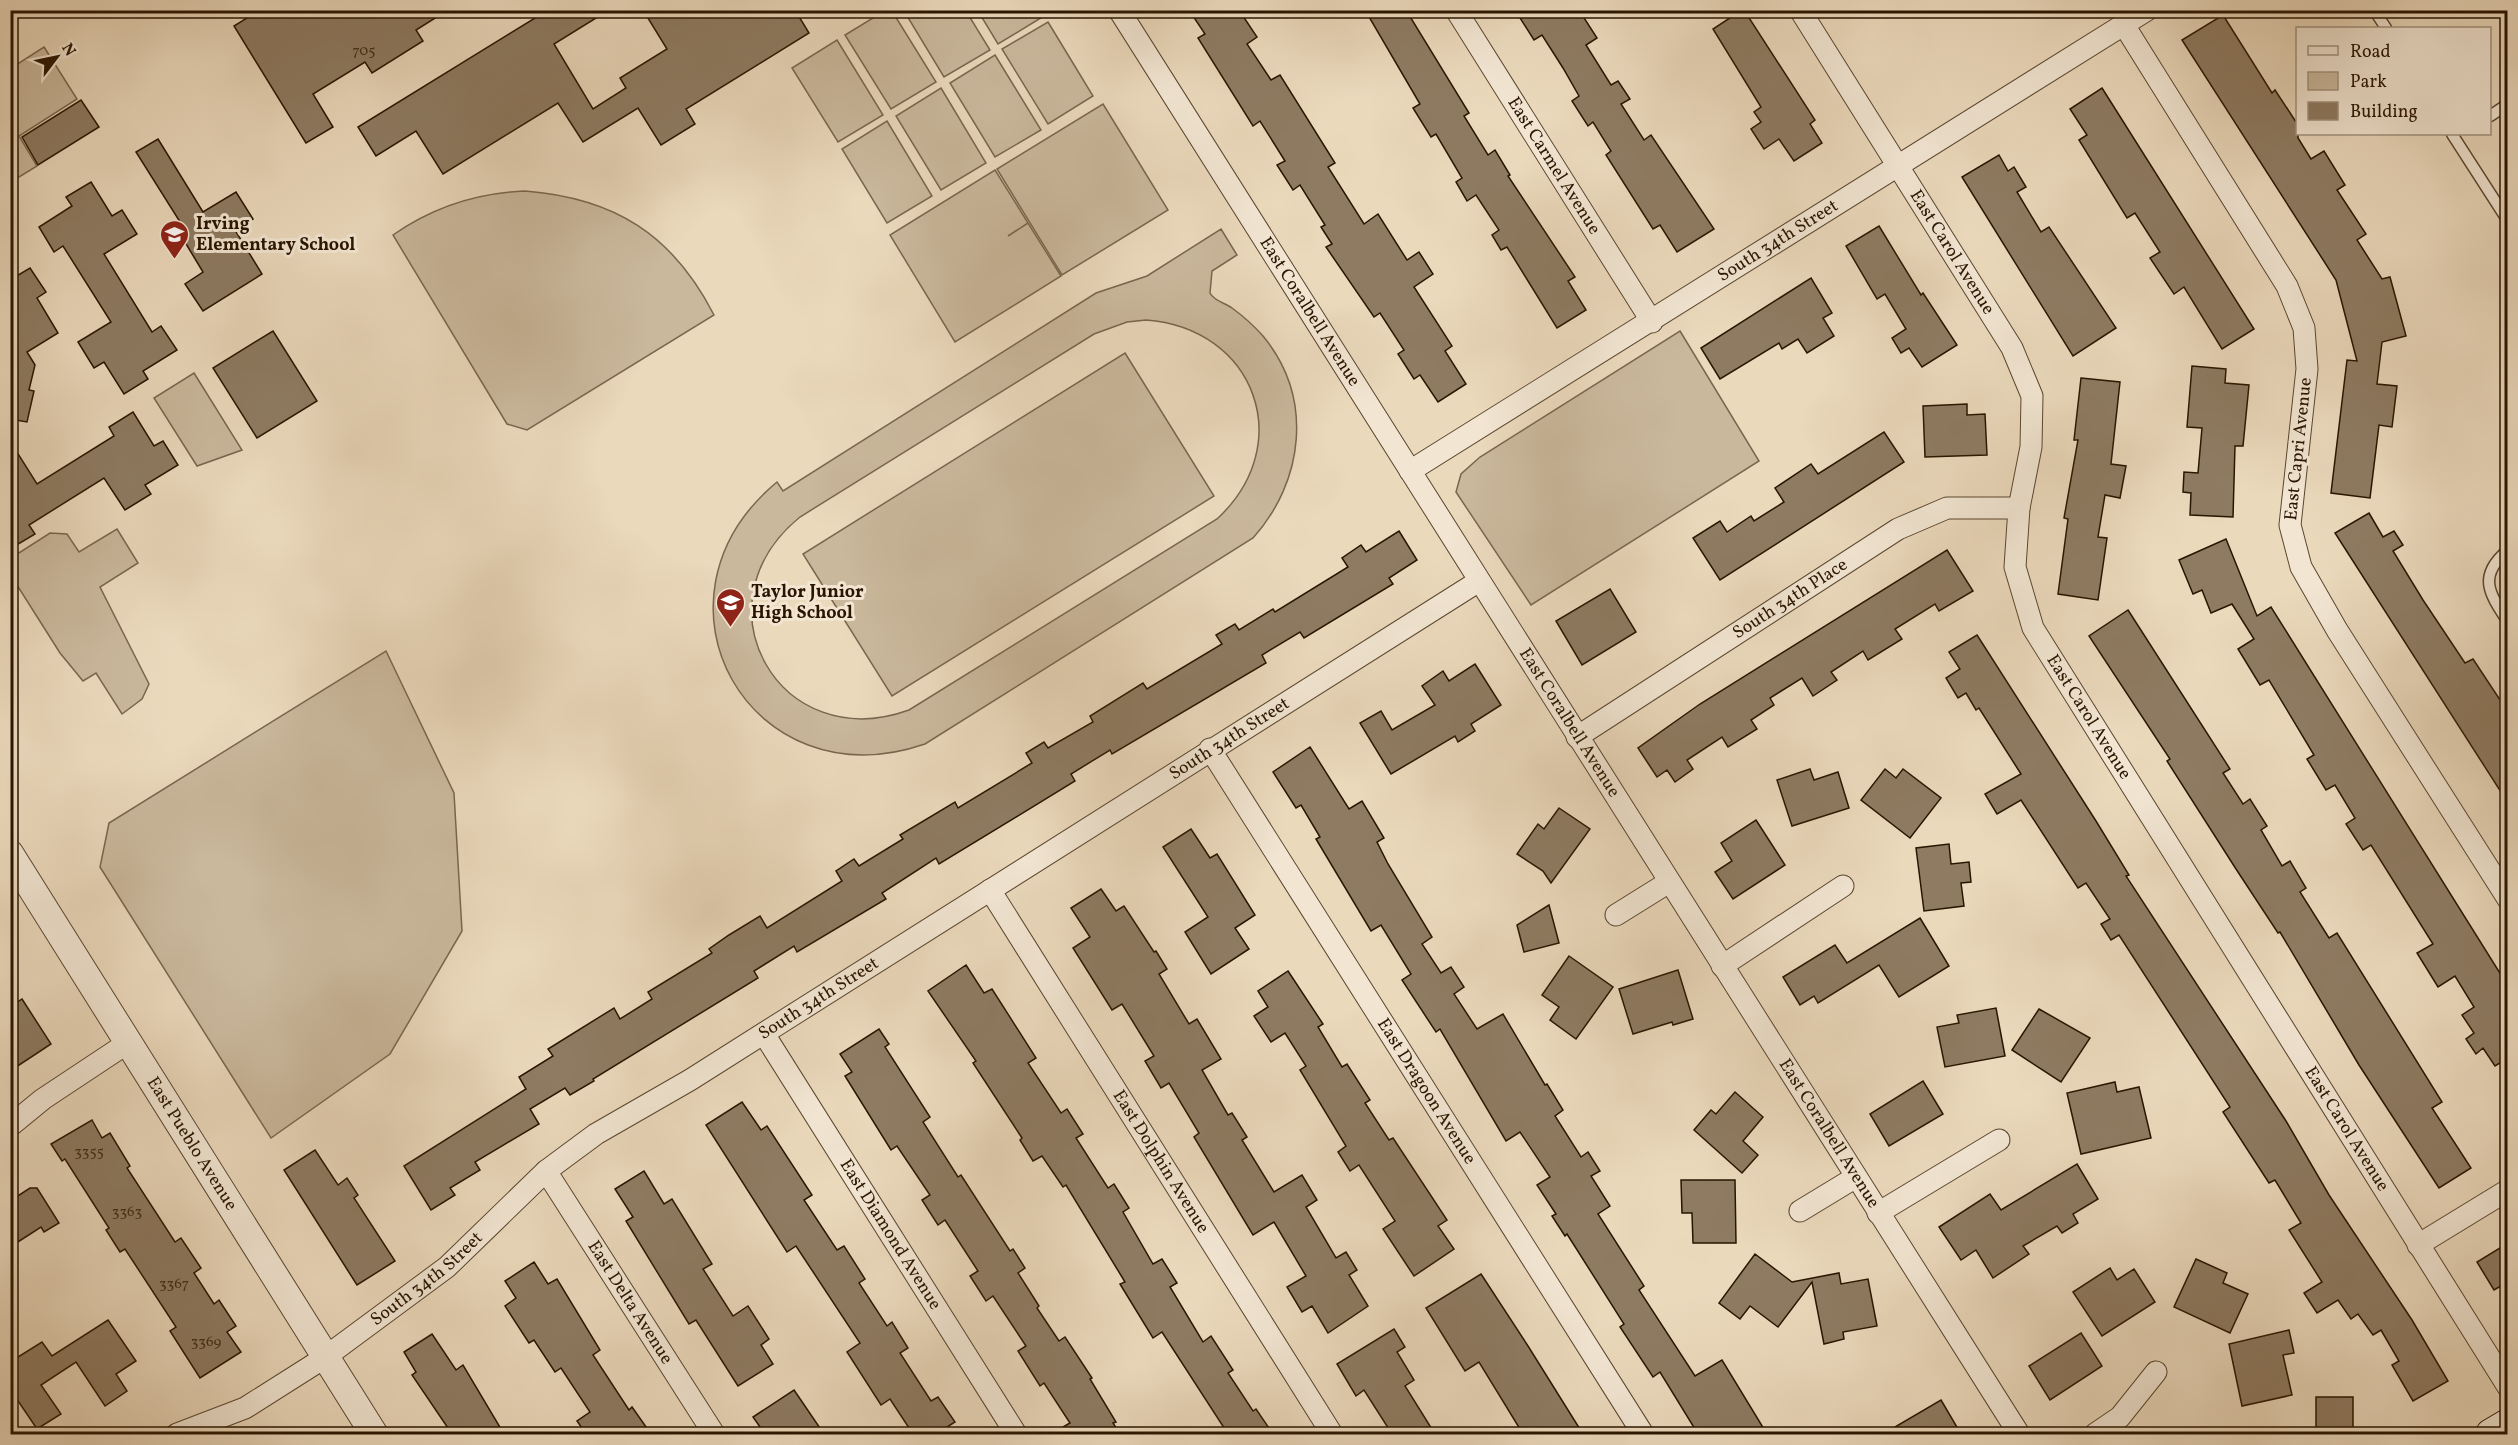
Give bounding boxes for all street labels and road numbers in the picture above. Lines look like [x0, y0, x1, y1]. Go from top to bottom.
street label: East Carmel Avenue [1501, 92, 1607, 239]
street label: East Carol Avenue [1903, 185, 2001, 320]
street label: South 34th Street [1713, 194, 1843, 288]
street label: East Coralbell Avenue [1253, 232, 1366, 391]
street label: East Capri Avenue [2279, 376, 2319, 522]
street label: South 34th Place [1728, 552, 1853, 645]
street label: East Coralbell Avenue [1513, 643, 1626, 802]
street label: East Carol Avenue [2040, 650, 2137, 784]
street label: South 34th Street [1164, 691, 1294, 786]
street label: South 34th Street [754, 951, 884, 1046]
street label: East Dragoon Avenue [1371, 1013, 1482, 1169]
street label: East Coralbell Avenue [1772, 1054, 1886, 1213]
street label: East Carol Avenue [2298, 1062, 2395, 1196]
street label: East Pueblo Avenue [140, 1072, 243, 1215]
street label: East Dolphin Avenue [1106, 1085, 1215, 1238]
street label: East Diamond Avenue [833, 1154, 947, 1315]
street label: South 34th Street [365, 1226, 489, 1332]
street label: East Delta Avenue [581, 1236, 679, 1369]

